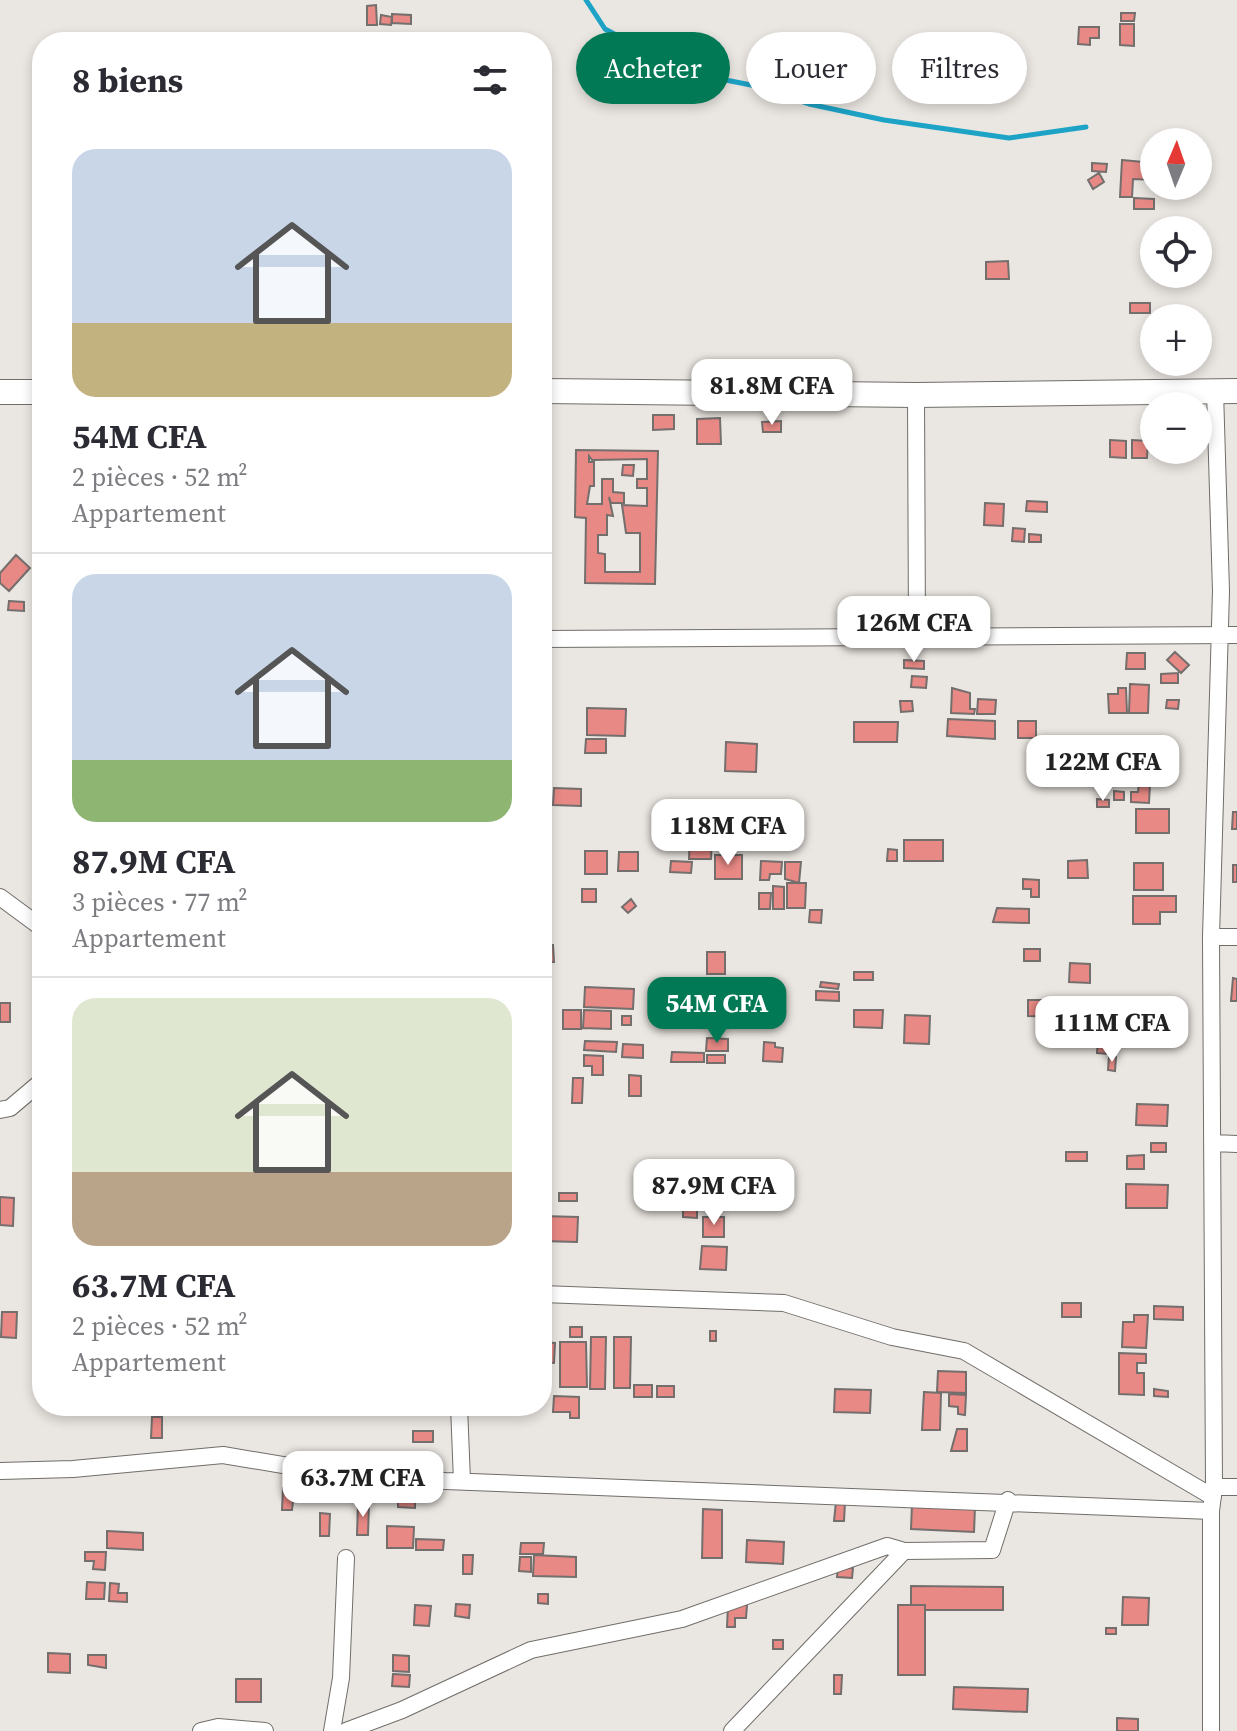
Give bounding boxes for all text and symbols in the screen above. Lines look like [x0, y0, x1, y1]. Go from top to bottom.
chip: Acheter [576, 32, 730, 104]
chip: Louer [746, 32, 876, 104]
chip: Filtres [892, 32, 1027, 104]
text: 8 biens [72, 57, 183, 103]
icon: filters [468, 58, 512, 102]
north arrow [1140, 128, 1212, 200]
map controls [1140, 128, 1212, 464]
icon: home [220, 201, 364, 345]
button: locate [1140, 216, 1212, 288]
button: + [1140, 304, 1212, 376]
pin: 81.8M CFA [680, 359, 864, 427]
text: 81.8M CFA [709, 367, 835, 403]
button: − [1140, 392, 1212, 464]
text: 54M CFA [72, 413, 207, 459]
text: 2 pièces · 52 m² [72, 459, 248, 495]
text: Appartement [72, 495, 226, 531]
pin: 126M CFA [831, 596, 997, 664]
text: 126M CFA [855, 604, 973, 640]
icon: home [220, 626, 364, 770]
pin: 122M CFA [1020, 735, 1186, 803]
text: 122M CFA [1044, 743, 1162, 779]
pin: 118M CFA [645, 799, 811, 867]
text: 118M CFA [669, 807, 787, 843]
text: 87.9M CFA [72, 838, 236, 884]
text: 3 pièces · 77 m² [72, 884, 248, 920]
text: Appartement [72, 920, 226, 956]
pin: 54M CFA [643, 977, 791, 1045]
text: 54M CFA [665, 985, 769, 1021]
pin: 111M CFA [1029, 996, 1195, 1064]
text: 111M CFA [1053, 1004, 1171, 1040]
icon: home [220, 1050, 364, 1194]
pin: 87.9M CFA [622, 1159, 806, 1227]
text: 87.9M CFA [651, 1167, 777, 1203]
text: 63.7M CFA [72, 1262, 236, 1308]
text: 2 pièces · 52 m² [72, 1308, 248, 1344]
text: Appartement [72, 1344, 226, 1380]
pin: 63.7M CFA [271, 1451, 455, 1519]
text: 63.7M CFA [300, 1459, 426, 1495]

